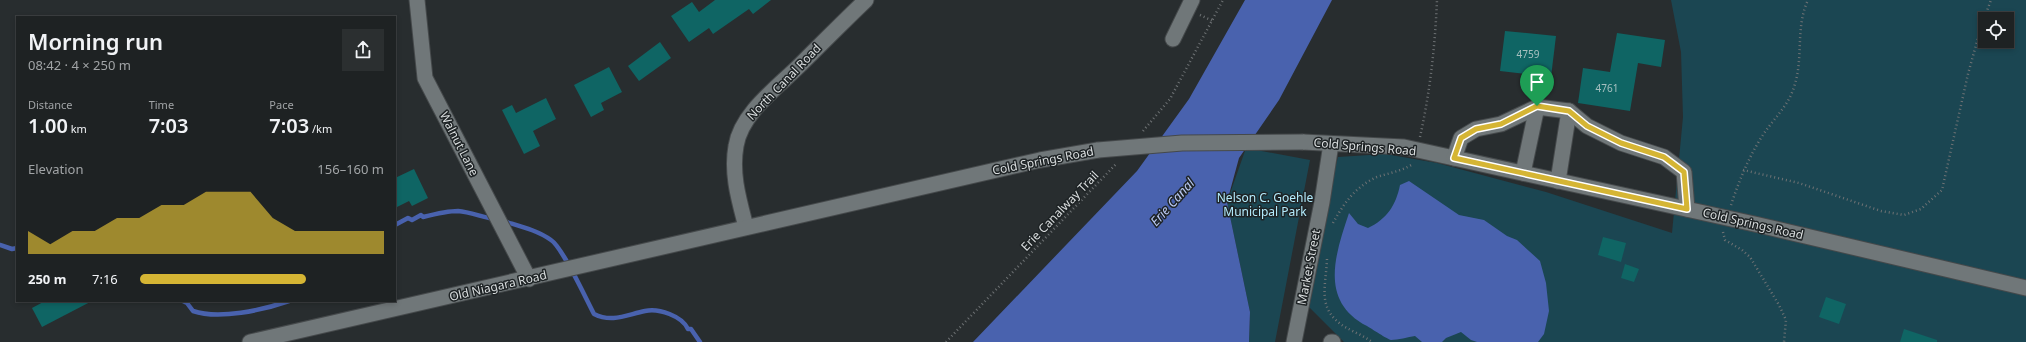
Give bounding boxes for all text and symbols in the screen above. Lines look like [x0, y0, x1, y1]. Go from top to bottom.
map controls [1978, 12, 2014, 48]
button: locate [1978, 12, 2014, 48]
text: Morning run [28, 26, 163, 56]
button: share [342, 29, 384, 71]
street label: North Canal Road [743, 40, 824, 123]
house number: 4759 [1517, 47, 1540, 61]
text: 08:42 · 4 × 250 m [28, 56, 131, 74]
pin [1520, 65, 1554, 106]
icon: arrive [1526, 71, 1548, 93]
house number: 4761 [1596, 81, 1618, 95]
text: Distance [28, 97, 73, 112]
text: Time [149, 97, 174, 112]
text: Pace [269, 97, 294, 112]
street label: Walnut Lane [436, 109, 483, 179]
text: 1.00 [28, 112, 68, 139]
text: 7:03 [149, 112, 189, 139]
text: 7:03 [269, 112, 309, 139]
text: km [68, 121, 87, 136]
text: /km [309, 121, 332, 136]
street label: Cold Springs Road [1313, 134, 1417, 159]
street label: Cold Springs Road [991, 142, 1095, 179]
text: Elevation [28, 160, 84, 178]
text: 156–160 m [317, 160, 384, 178]
street label: Erie Canalway Trail [1017, 167, 1102, 254]
water label: Erie Canal [1146, 174, 1199, 230]
park label: Nelson C. Goehle Municipal Park [1217, 189, 1313, 220]
street label: Cold Springs Road [1701, 204, 1805, 243]
street label: Market Street [1293, 227, 1324, 306]
street label: Old Niagara Road [448, 266, 548, 305]
text: 250 m [28, 270, 66, 288]
text: 7:16 [92, 270, 118, 288]

